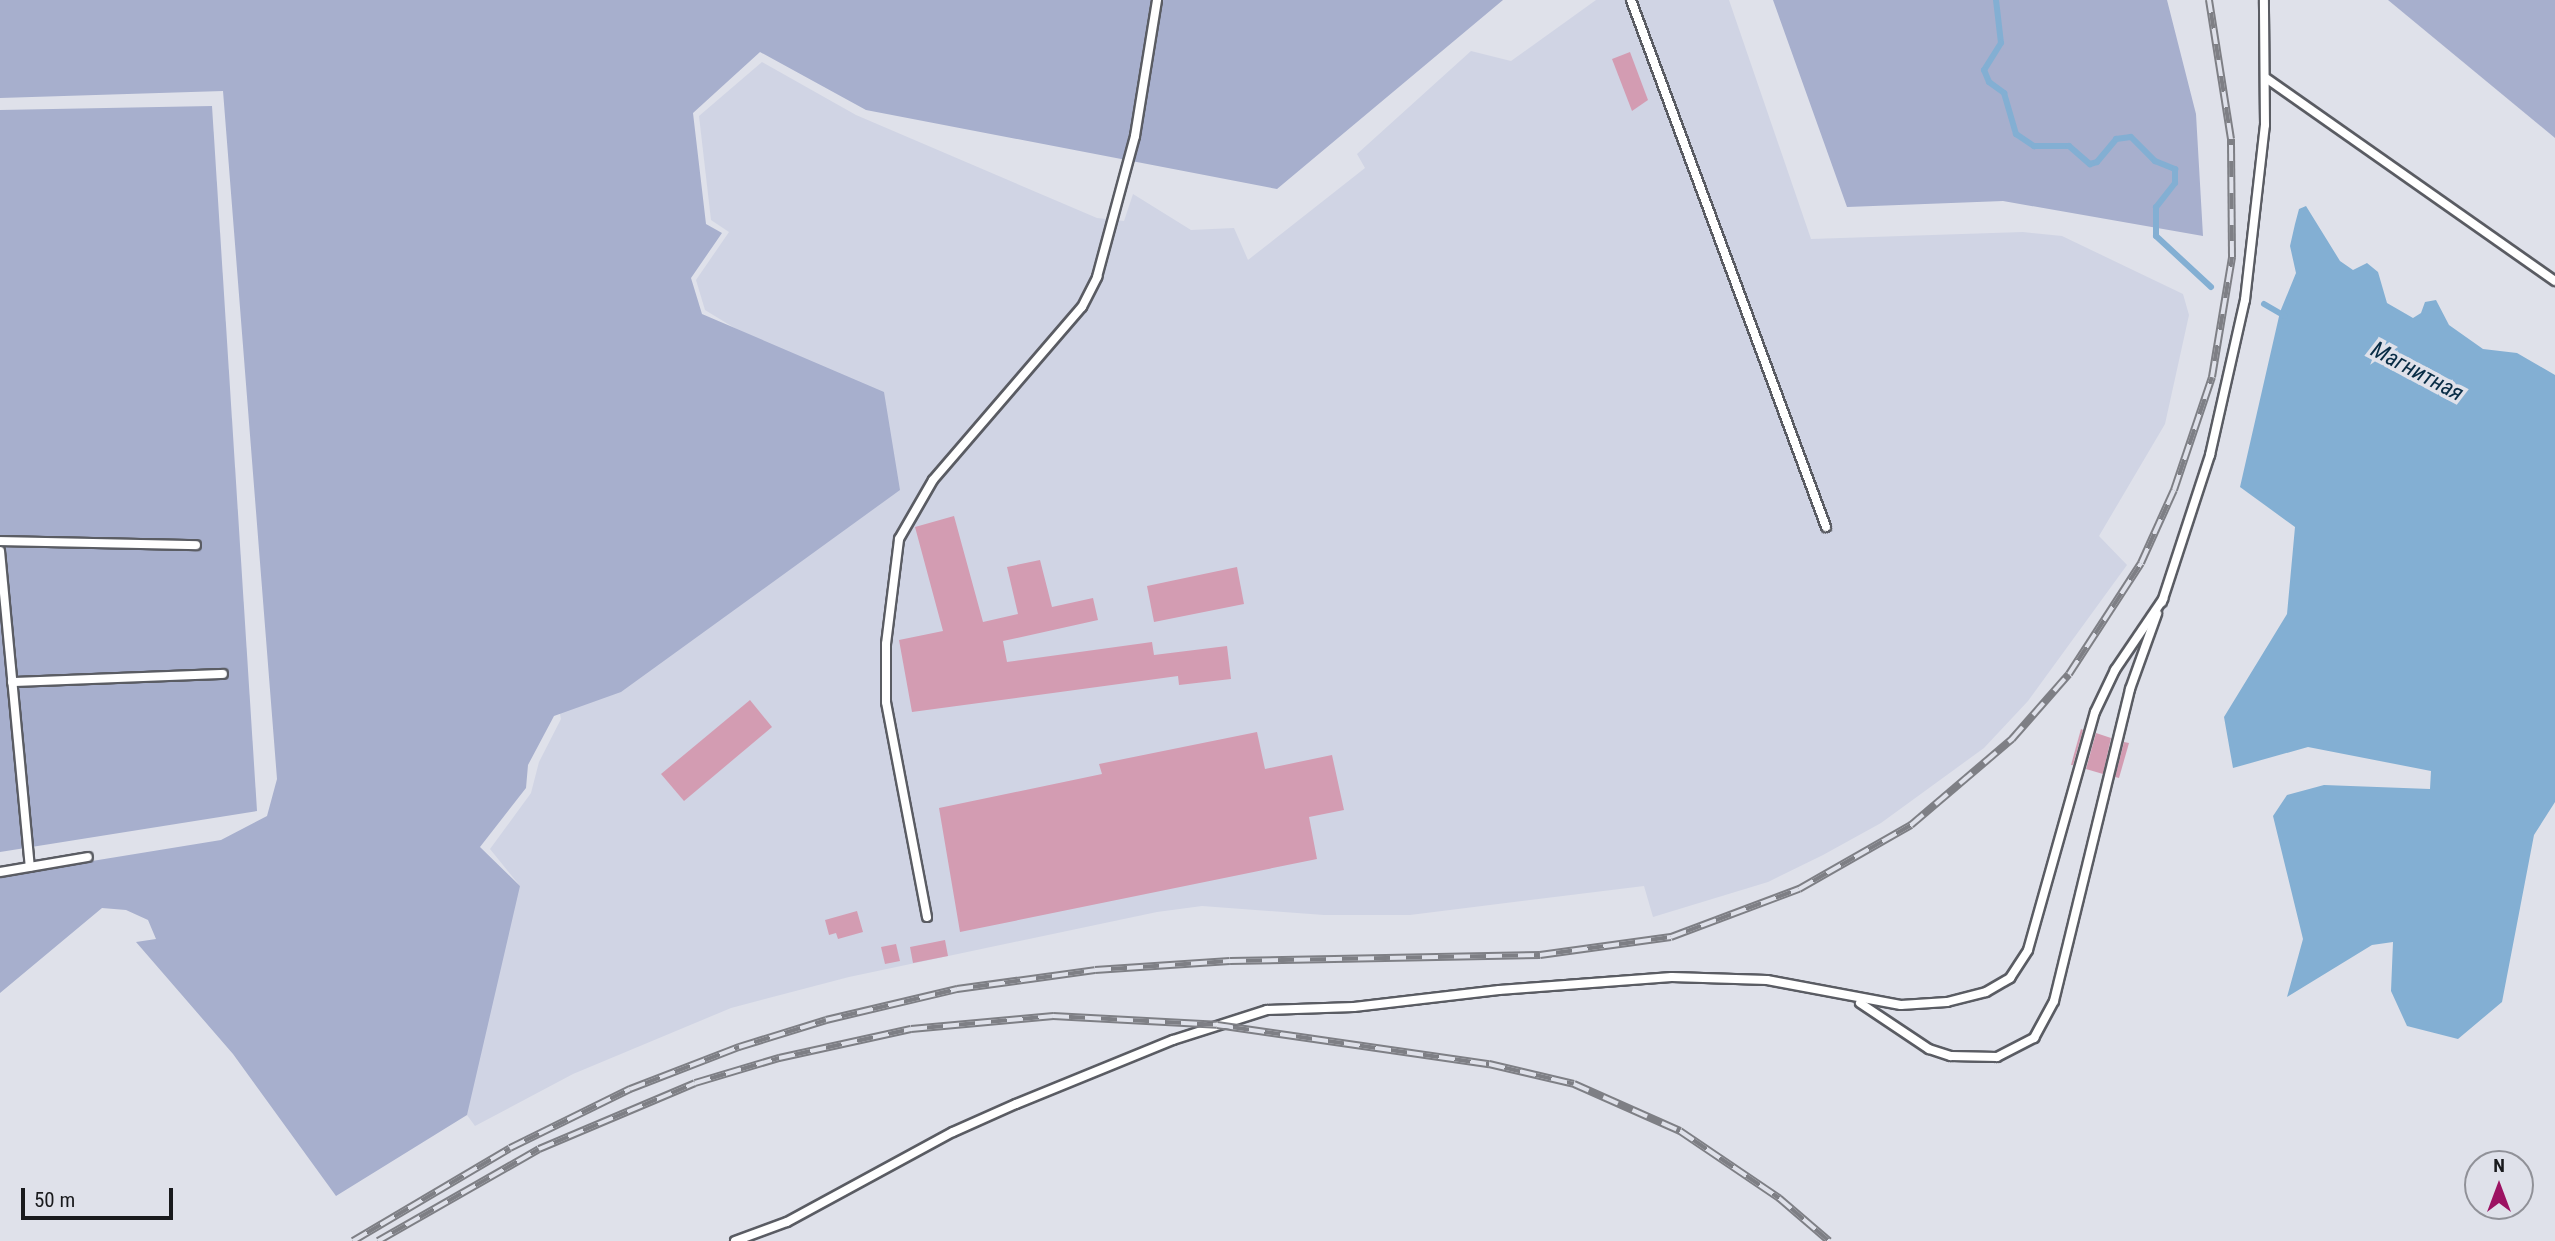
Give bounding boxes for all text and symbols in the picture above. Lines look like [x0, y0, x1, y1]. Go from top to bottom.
water label: Магнитная [2366, 336, 2468, 408]
north arrow [2464, 1150, 2534, 1220]
text: N [2493, 1154, 2505, 1177]
scale bar [24, 1174, 177, 1218]
text: 50 m [34, 1188, 75, 1212]

